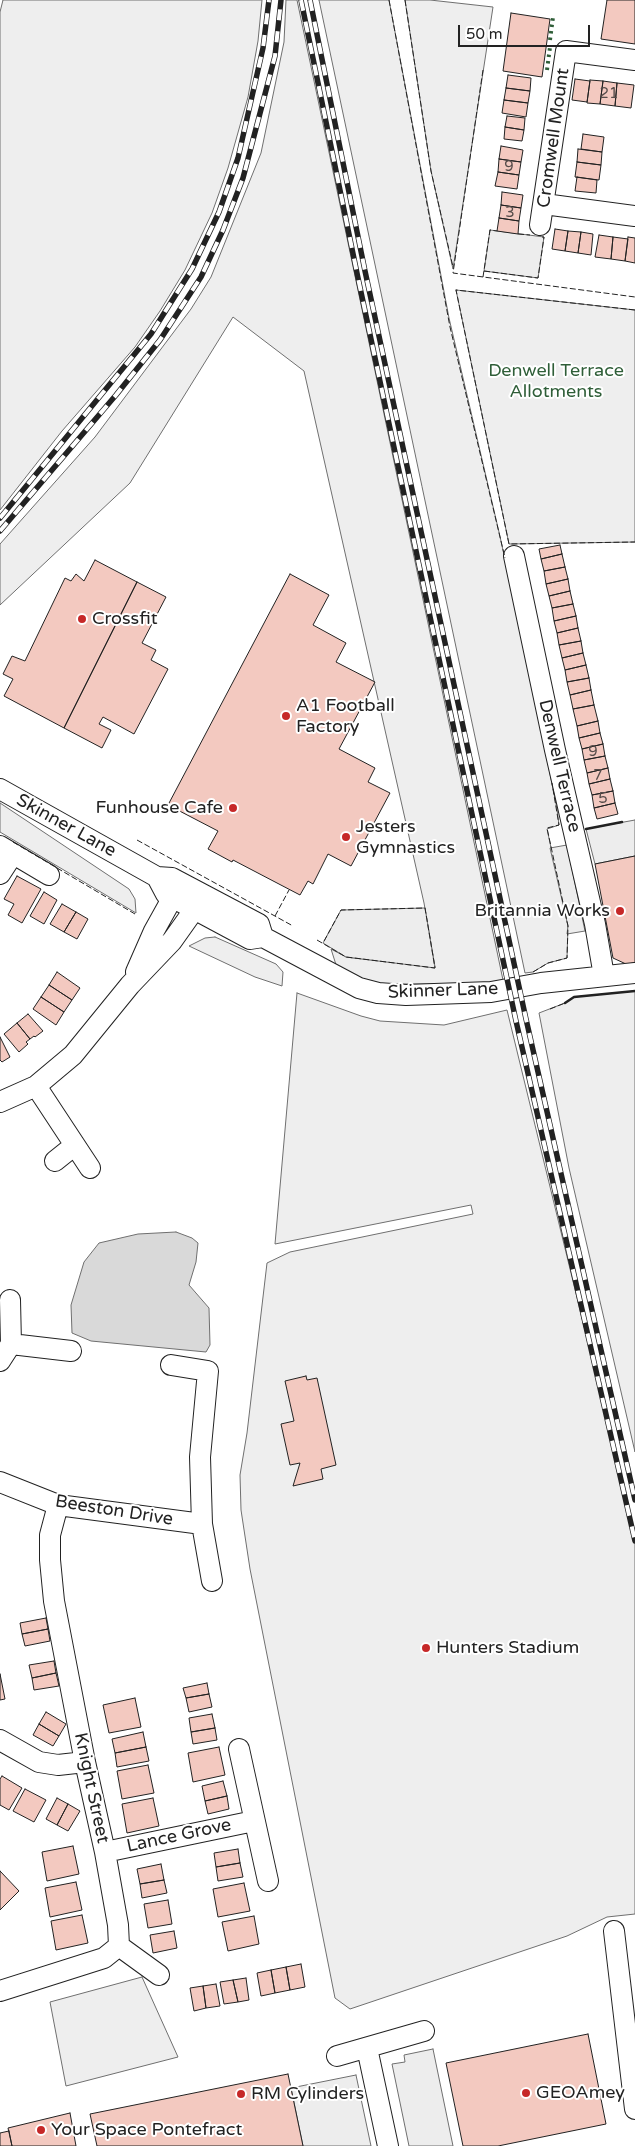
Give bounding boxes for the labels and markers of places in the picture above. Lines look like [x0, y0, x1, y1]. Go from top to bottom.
place label: Crossfit [92, 608, 158, 630]
marker: Crossfit [76, 613, 88, 625]
place label: A1 Football Factory [296, 695, 395, 738]
marker: A1 Football Factory [280, 710, 292, 722]
place label: Funhouse Cafe [95, 797, 223, 819]
marker: Funhouse Cafe [227, 802, 239, 814]
place label: Jesters Gymnastics [356, 816, 455, 859]
marker: Jesters Gymnastics [340, 831, 352, 843]
place label: Britannia Works [474, 900, 610, 922]
marker: Britannia Works [614, 905, 626, 917]
place label: Hunters Stadium [436, 1637, 579, 1659]
marker: Hunters Stadium [420, 1642, 432, 1654]
place label: GEOAmey [536, 2082, 625, 2104]
place label: RM Cylinders [251, 2083, 364, 2105]
marker: GEOAmey [520, 2087, 532, 2099]
marker: RM Cylinders [235, 2088, 247, 2100]
place label: Your Space Pontefract [51, 2119, 242, 2141]
marker: Your Space Pontefract [35, 2124, 47, 2136]

